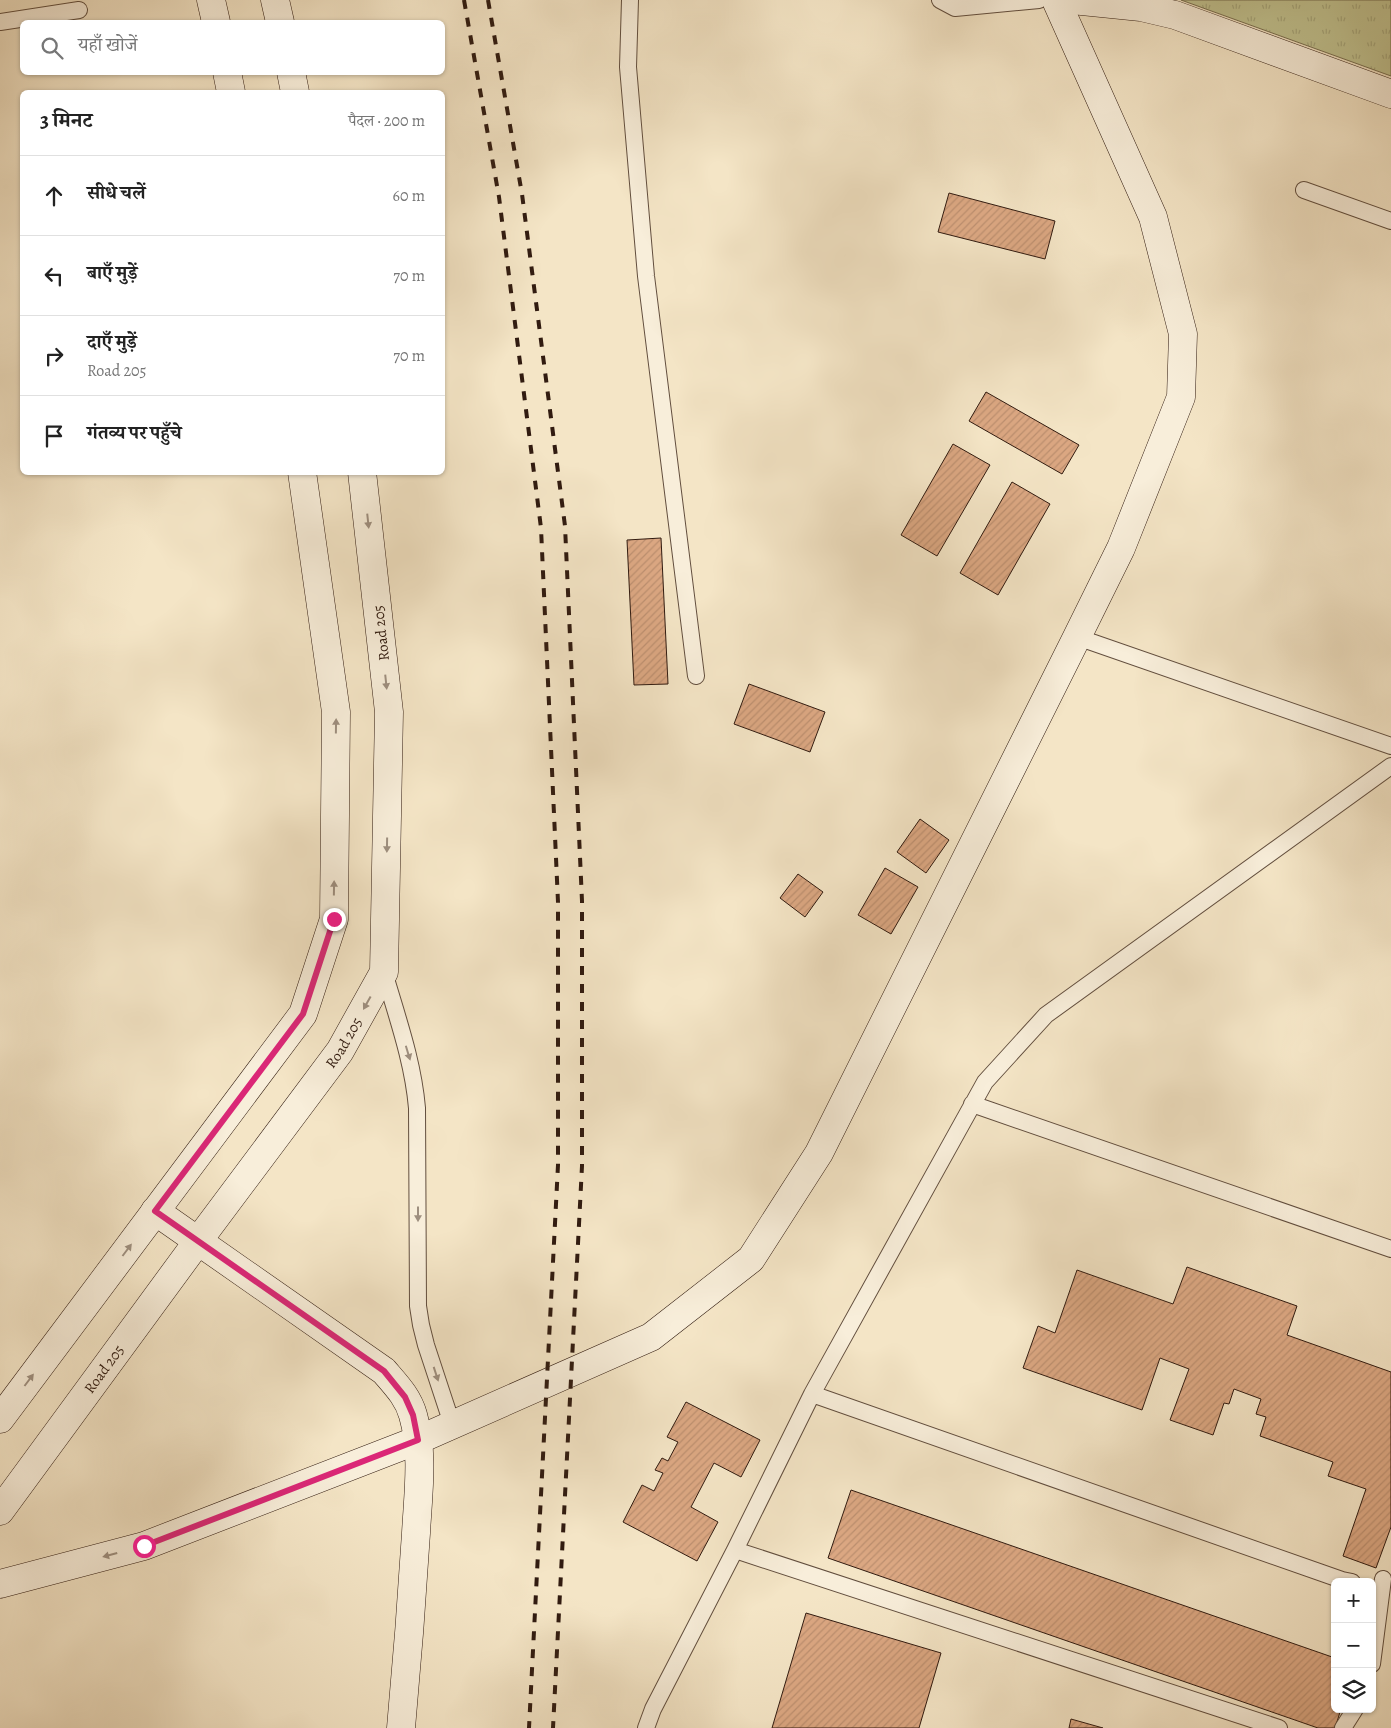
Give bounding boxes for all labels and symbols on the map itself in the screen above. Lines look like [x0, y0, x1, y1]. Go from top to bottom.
one-way arrow [364, 513, 372, 529]
street label: Road 205 [368, 604, 394, 662]
one-way arrow [382, 675, 390, 691]
one-way arrow [332, 718, 340, 734]
one-way arrow [382, 837, 390, 853]
one-way arrow [330, 880, 338, 896]
route end [323, 908, 346, 931]
one-way arrow [363, 995, 371, 1010]
street label: Road 205 [321, 1014, 367, 1072]
one-way arrow [404, 1045, 412, 1060]
one-way arrow [414, 1207, 422, 1223]
one-way arrow [121, 1244, 132, 1257]
street label: Road 205 [80, 1341, 129, 1398]
one-way arrow [432, 1367, 440, 1382]
one-way arrow [24, 1373, 34, 1387]
route start [133, 1535, 156, 1558]
one-way arrow [103, 1551, 118, 1559]

